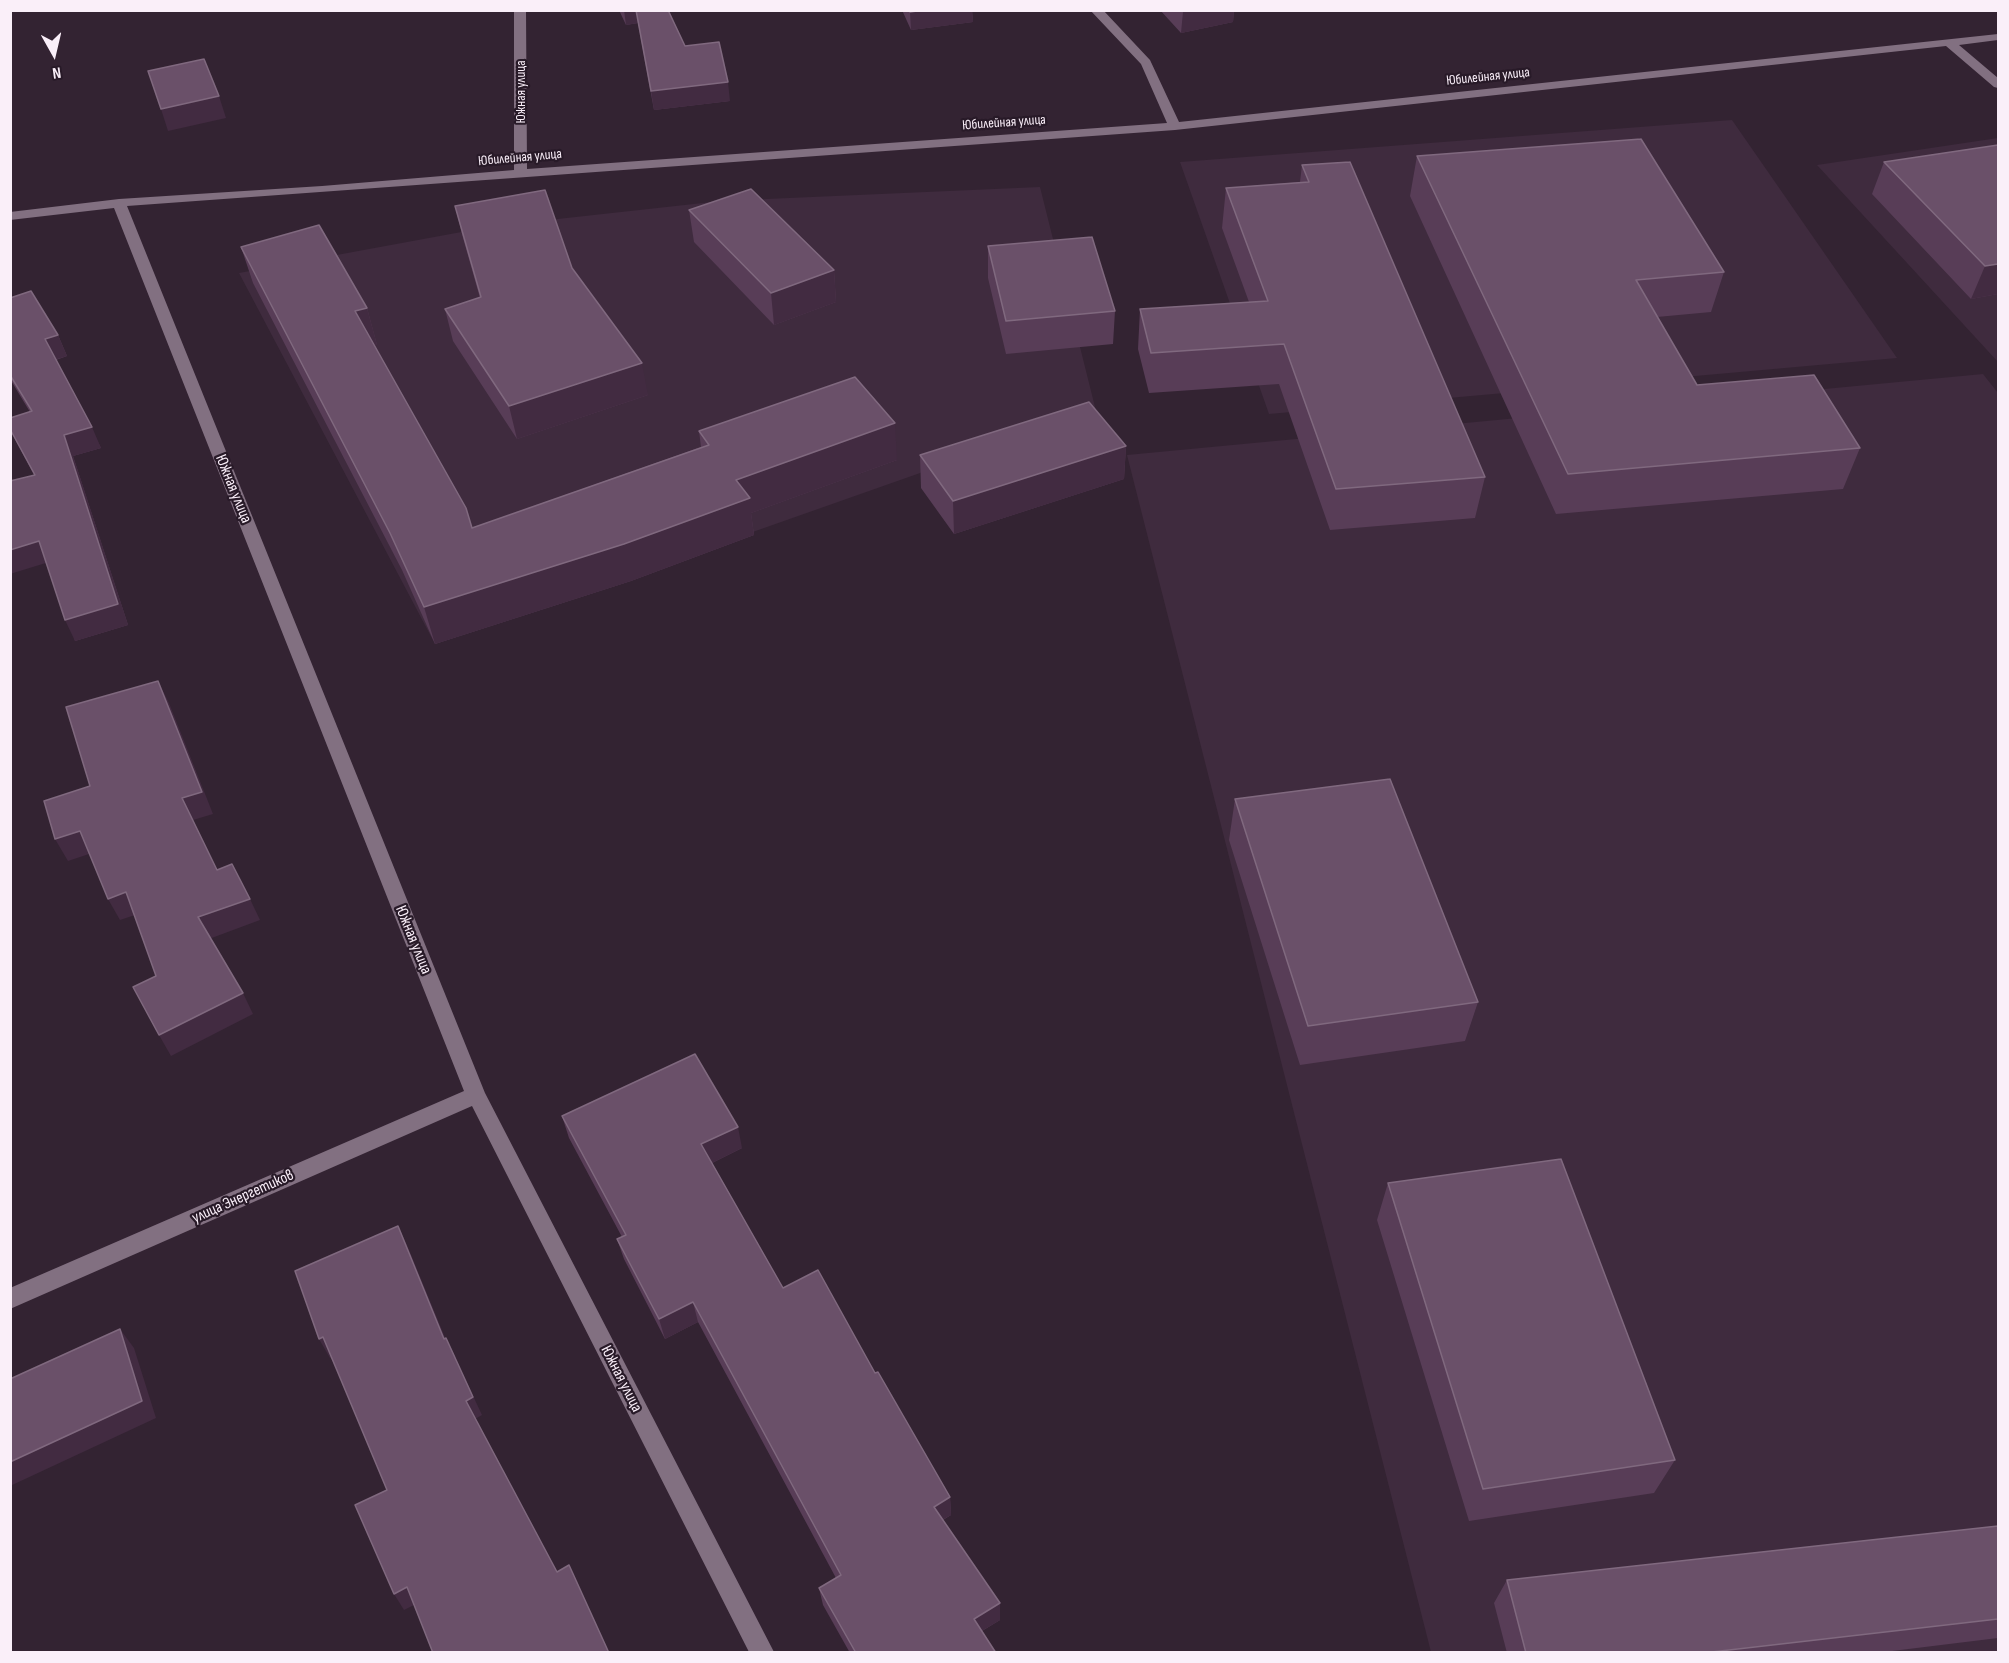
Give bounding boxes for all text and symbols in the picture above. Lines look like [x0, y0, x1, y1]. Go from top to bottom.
north arrow [24, 24, 84, 84]
street label: Южная улица [513, 60, 529, 124]
text: N [51, 62, 62, 82]
street label: Юбилейная улица [1445, 64, 1531, 90]
street label: Юбилейная улица [962, 112, 1046, 134]
street label: Юбилейная улица [478, 146, 562, 170]
street label: Южная улица [211, 452, 255, 526]
street label: Южная улица [391, 903, 435, 977]
street label: улица Энергетиков [189, 1166, 297, 1228]
street label: Южная улица [596, 1342, 646, 1416]

